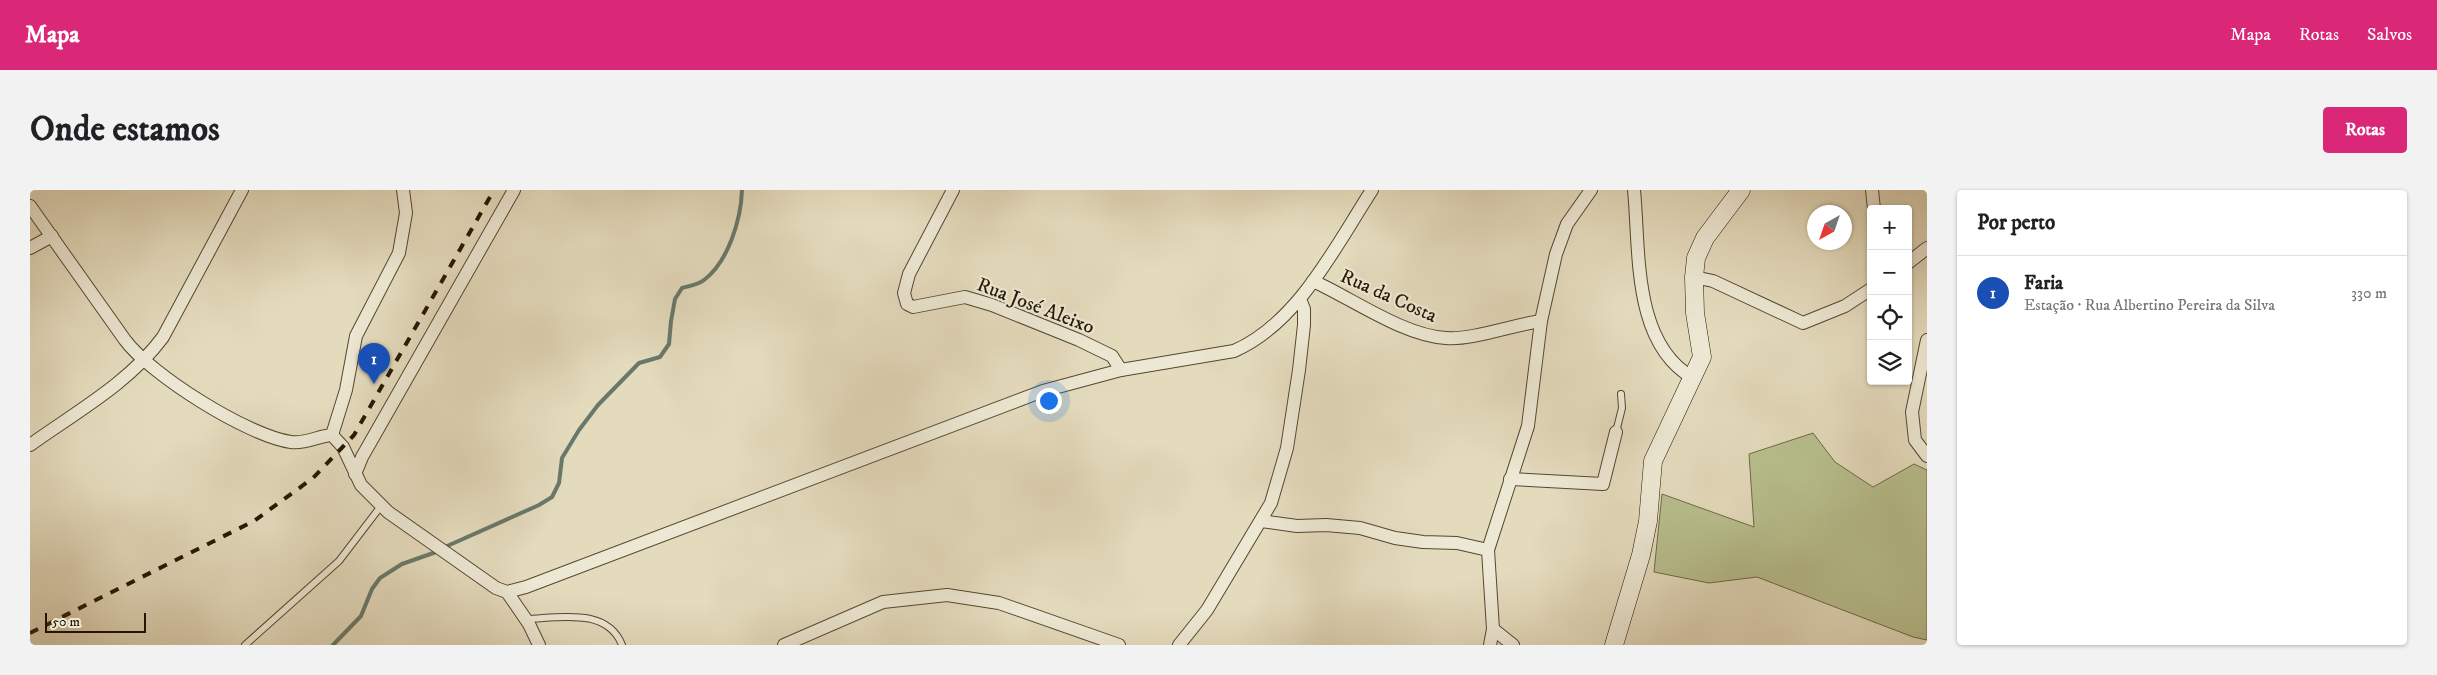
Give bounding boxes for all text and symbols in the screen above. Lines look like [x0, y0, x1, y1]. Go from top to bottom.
text: Mapa [25, 20, 79, 50]
text: Mapa [2230, 24, 2271, 46]
text: Rotas [2299, 24, 2339, 46]
text: Salvos [2367, 24, 2412, 46]
button: Rotas [2323, 107, 2407, 153]
text: Onde estamos [30, 108, 220, 152]
north arrow [1807, 205, 1852, 250]
map controls [1867, 205, 1912, 385]
button: + [1867, 205, 1912, 250]
text: Por perto [1977, 210, 2055, 236]
button: − [1867, 250, 1912, 295]
street label: Rua da Costa [1336, 264, 1441, 329]
text: Faria [2024, 272, 2063, 295]
street label: Rua José Aleixo [973, 273, 1098, 340]
text: 1 [1990, 283, 1996, 303]
text: 330 m [2351, 283, 2387, 303]
button: locate [1867, 295, 1912, 340]
text: Estação · Rua Albertino Pereira da Silva [2024, 295, 2275, 315]
button: layers [1867, 340, 1912, 385]
pin: 1 [358, 343, 390, 384]
your location [1036, 388, 1062, 414]
scale bar [45, 610, 146, 633]
text: 50 m [52, 613, 80, 631]

